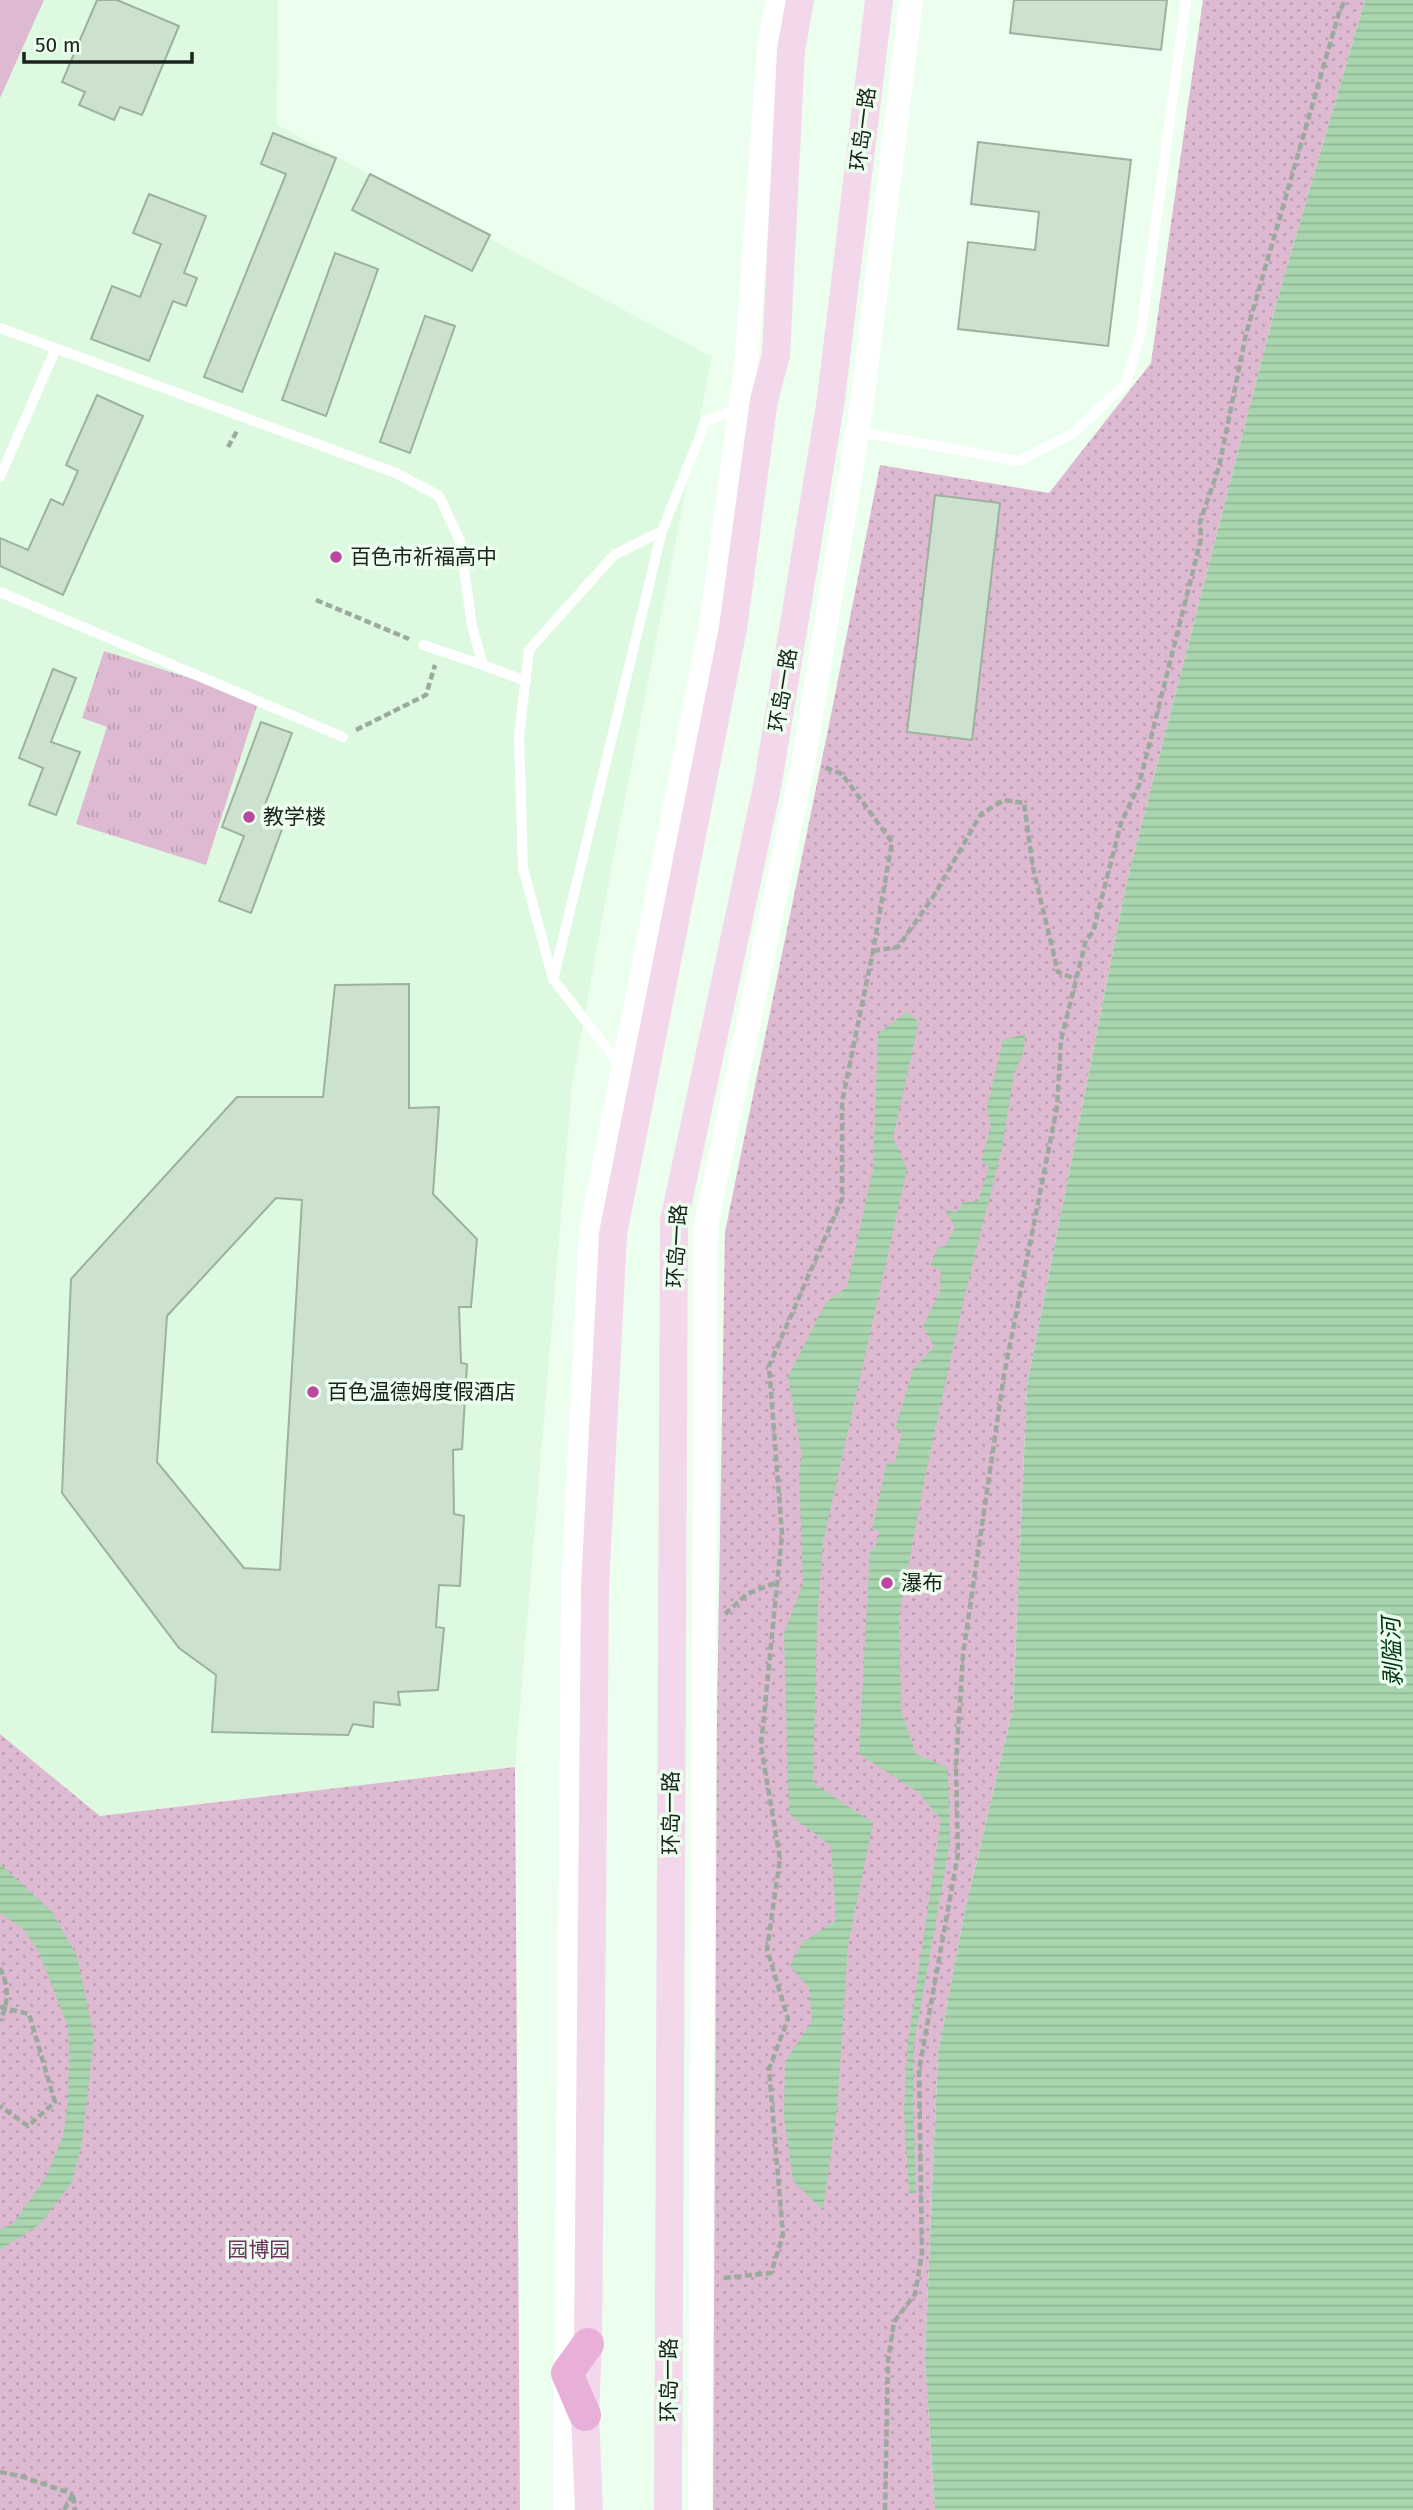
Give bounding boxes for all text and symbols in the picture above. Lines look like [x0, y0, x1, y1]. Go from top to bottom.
scale bar [24, 21, 192, 65]
text: 50 m [35, 32, 81, 58]
street label: 环岛一路 [845, 86, 881, 172]
place label: 百色市祈福高中 [350, 544, 497, 570]
marker: 百色市祈福高中 [328, 549, 344, 565]
street label: 环岛一路 [764, 646, 802, 734]
place label: 教学楼 [263, 804, 326, 830]
marker: 教学楼 [241, 809, 257, 825]
street label: 环岛一路 [662, 1203, 692, 1289]
place label: 百色温德姆度假酒店 [327, 1379, 516, 1405]
marker: 百色温德姆度假酒店 [305, 1384, 321, 1400]
place label: 瀑布 [901, 1570, 943, 1596]
marker: 瀑布 [879, 1575, 895, 1591]
water label: 剥隘河 [1377, 1613, 1407, 1687]
street label: 环岛一路 [658, 1771, 684, 1855]
park label: 园博园 [228, 2237, 291, 2263]
street label: 环岛一路 [656, 2338, 682, 2422]

